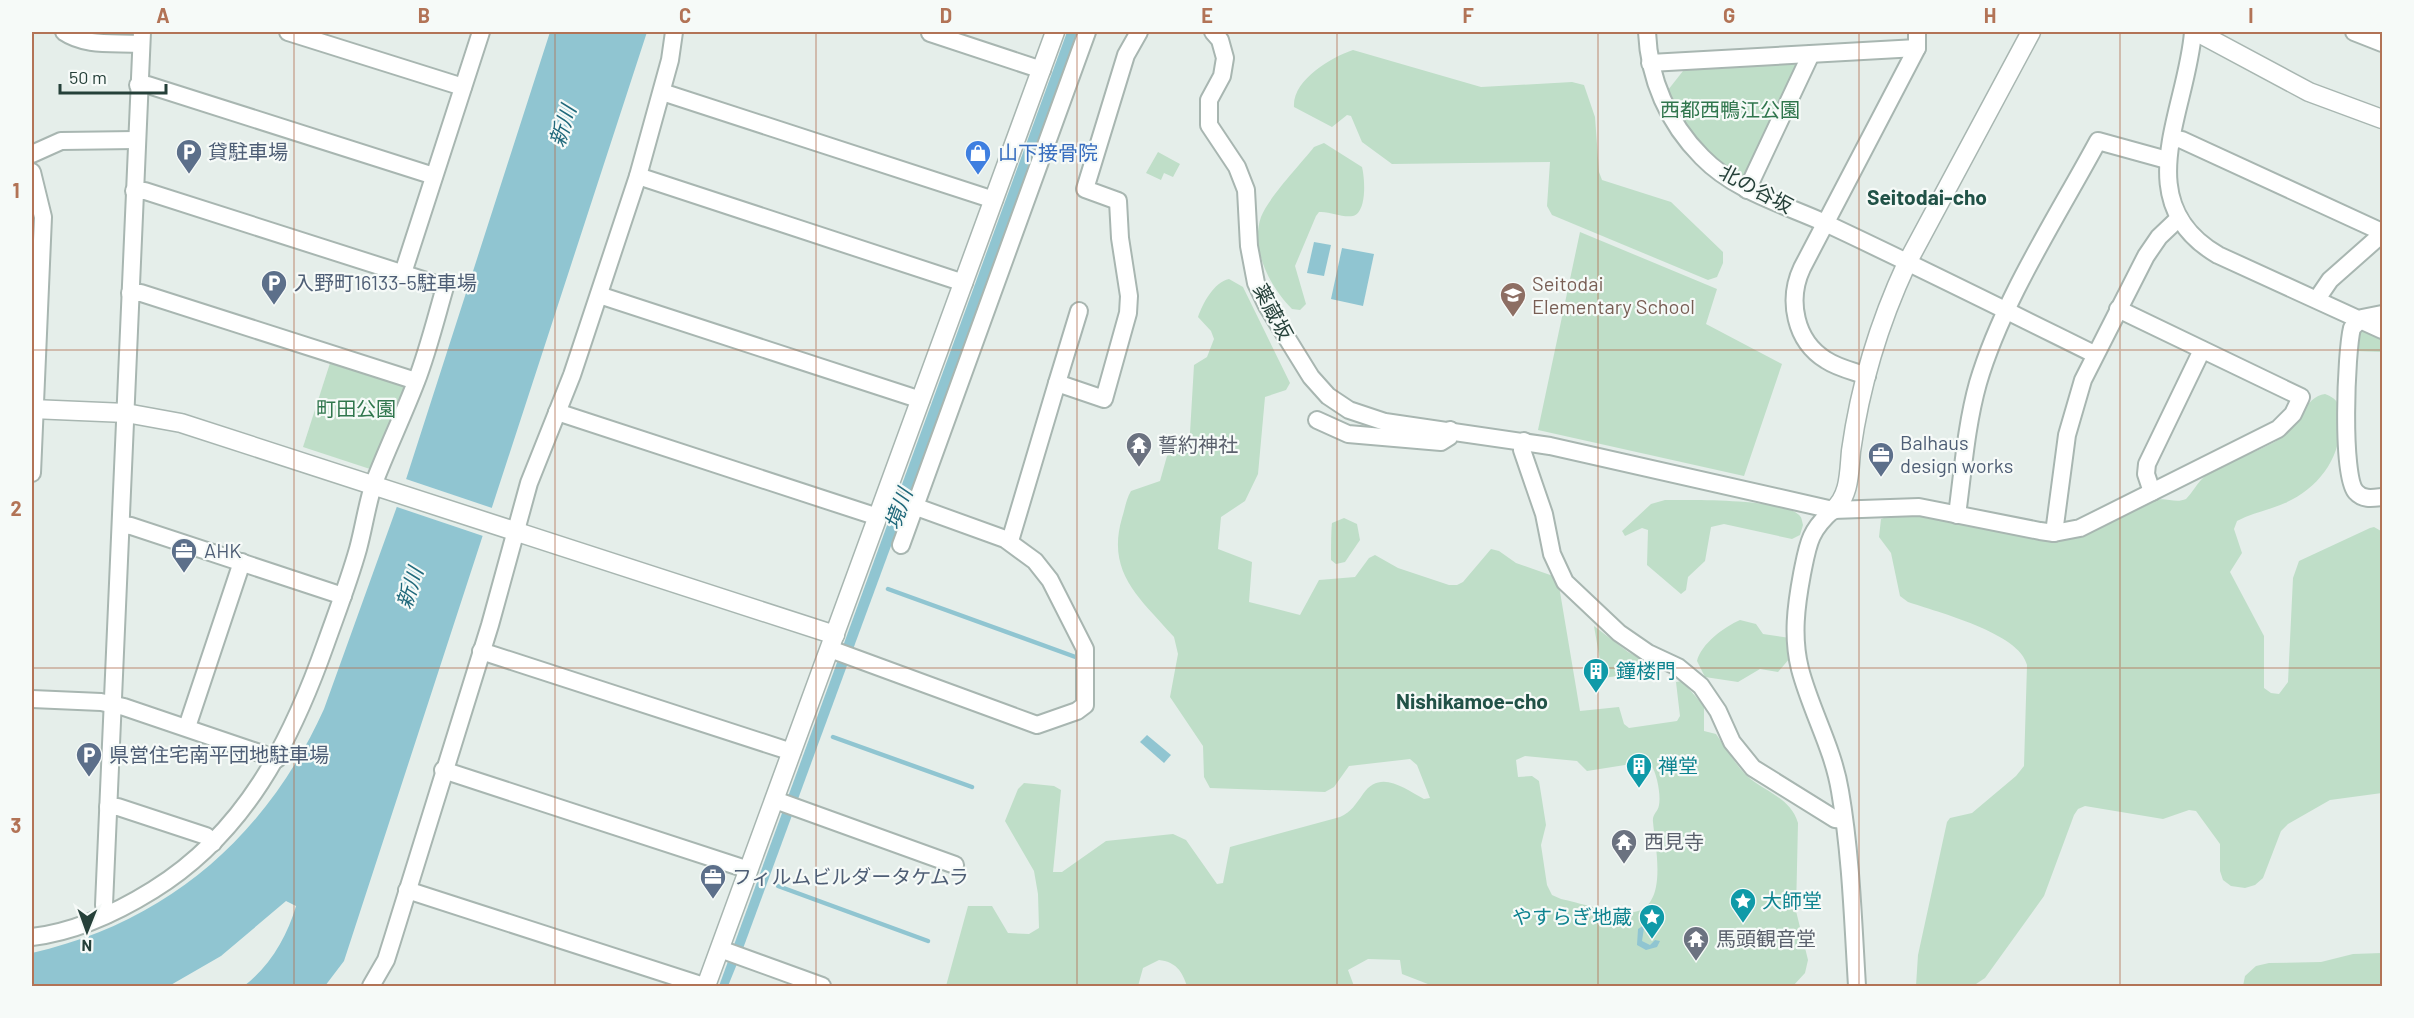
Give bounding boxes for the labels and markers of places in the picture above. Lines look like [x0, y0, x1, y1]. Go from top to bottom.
parking icon: 貸駐車場 [174, 137, 204, 175]
shop icon: 山下接骨院 [963, 138, 993, 176]
place label: 貸駐車場 [208, 139, 288, 163]
place label: 山下接骨院 [998, 140, 1098, 164]
parking icon: 入野町16133-5駐車場 [259, 268, 289, 306]
place label: 入野町16133-5駐車場 [294, 270, 477, 294]
place label: Seitodai Elementary School [1532, 271, 1695, 318]
school or university icon: Seitodai Elementary School [1498, 280, 1528, 318]
temple icon: 誓約神社 [1124, 430, 1154, 468]
place label: Balhaus design works [1900, 430, 2013, 477]
place label: 誓約神社 [1158, 432, 1238, 456]
office icon: Balhaus design works [1866, 440, 1896, 478]
office icon: AHK [169, 536, 199, 574]
place label: AHK [204, 538, 241, 562]
building icon: 鐘楼門 [1581, 656, 1611, 694]
place label: 鐘楼門 [1616, 658, 1676, 682]
parking icon: 県営住宅南平団地駐車場 [74, 740, 104, 778]
place label: 県営住宅南平団地駐車場 [109, 742, 329, 766]
building icon: 禅堂 [1624, 751, 1654, 789]
place label: 禅堂 [1658, 753, 1698, 777]
temple icon: 西見寺 [1609, 827, 1639, 865]
place label: 西見寺 [1644, 829, 1704, 853]
office icon: フィルムビルダータケムラ [698, 862, 728, 900]
place label: フィルムビルダータケムラ [732, 864, 969, 888]
place icon: 大師堂 [1728, 886, 1758, 924]
place label: 大師堂 [1762, 888, 1822, 912]
place icon: やすらぎ地蔵 [1637, 902, 1667, 940]
place label: やすらぎ地蔵 [1512, 904, 1632, 928]
temple icon: 馬頭観音堂 [1681, 924, 1711, 962]
place label: 馬頭観音堂 [1716, 926, 1816, 950]

